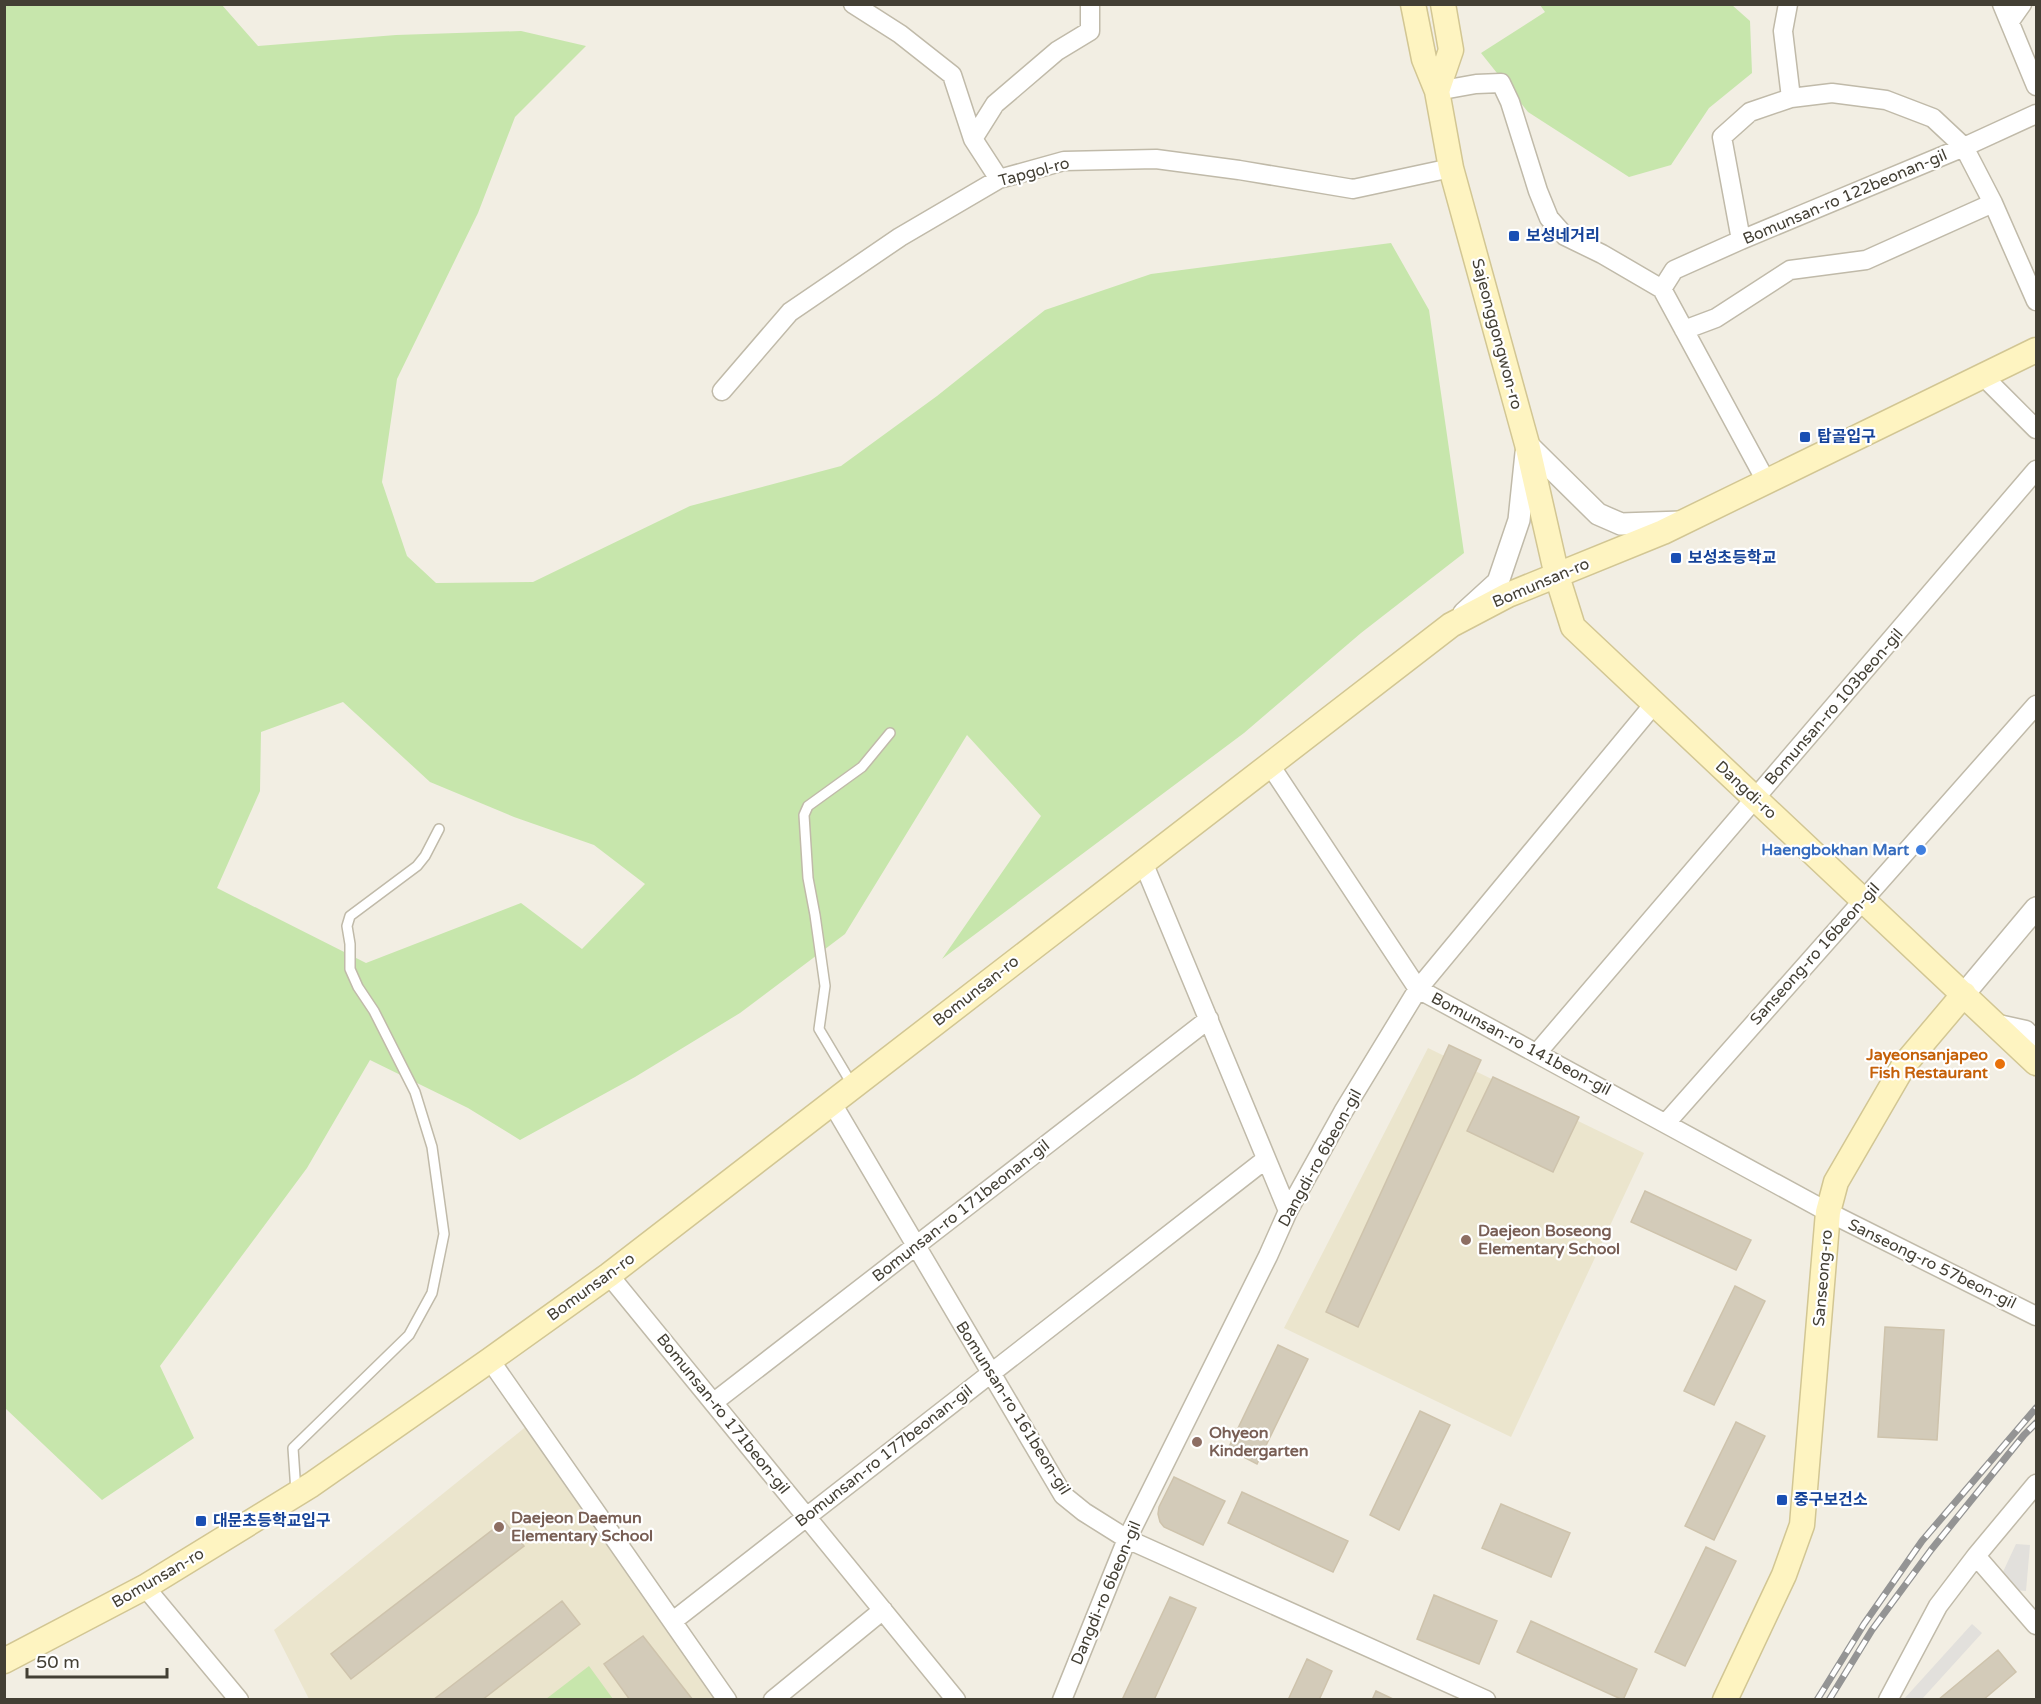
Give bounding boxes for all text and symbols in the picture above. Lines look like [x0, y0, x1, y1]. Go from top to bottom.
street label: Bomunsan-ro 122beonan-gil [1740, 145, 1950, 249]
street label: Tapgol-ro [996, 153, 1072, 191]
place label: 보성네거리 [1526, 226, 1600, 246]
marker: 보성네거리 [1507, 229, 1521, 243]
street label: Sajeonggongwon-ro [1467, 256, 1527, 412]
place label: 탑골입구 [1817, 427, 1876, 447]
marker: 탑골입구 [1798, 430, 1812, 444]
place label: 보성초등학교 [1688, 548, 1777, 568]
marker: 보성초등학교 [1669, 551, 1683, 565]
street label: Bomunsan-ro [1489, 554, 1593, 612]
street label: Bomunsan-ro 103beon-gil [1761, 625, 1907, 789]
street label: Dangdi-ro [1711, 756, 1781, 824]
place label: Haengbokhan Mart [1761, 840, 1910, 860]
marker: Haengbokhan Mart [1914, 843, 1928, 857]
street label: Sanseong-ro 16beon-gil [1746, 879, 1884, 1029]
street label: Bomunsan-ro [929, 951, 1023, 1031]
street label: Bomunsan-ro 141beon-gil [1428, 988, 1614, 1100]
place label: Jayeonsanjapeo Fish Restaurant [1865, 1045, 1989, 1083]
marker: Jayeonsanjapeo Fish Restaurant [1993, 1057, 2007, 1071]
street label: Dangdi-ro 6beon-gil [1274, 1086, 1366, 1230]
street label: Bomunsan-ro 171beonan-gil [868, 1135, 1054, 1287]
street label: Sanseong-ro 57beon-gil [1845, 1215, 2019, 1313]
place label: Daejeon Boseong Elementary School [1478, 1221, 1620, 1259]
street label: Sanseong-ro [1809, 1229, 1837, 1327]
marker: Daejeon Boseong Elementary School [1459, 1233, 1473, 1247]
street label: Bomunsan-ro [543, 1249, 639, 1325]
street label: Bomunsan-ro 161beon-gil [951, 1317, 1075, 1499]
street label: Bomunsan-ro 171beon-gil [652, 1330, 794, 1498]
street label: Bomunsan-ro 177beonan-gil [791, 1380, 977, 1532]
place label: Ohyeon Kindergarten [1209, 1423, 1309, 1461]
marker: Ohyeon Kindergarten [1190, 1435, 1204, 1449]
place label: 중구보건소 [1794, 1490, 1868, 1510]
marker: 중구보건소 [1775, 1493, 1789, 1507]
place label: Daejeon Daemun Elementary School [511, 1508, 653, 1546]
place label: 대문초등학교입구 [213, 1511, 331, 1531]
marker: 대문초등학교입구 [194, 1514, 208, 1528]
street label: Dangdi-ro 6beon-gil [1067, 1518, 1145, 1668]
marker: Daejeon Daemun Elementary School [492, 1520, 506, 1534]
street label: Bomunsan-ro [108, 1543, 208, 1613]
scale bar [27, 1641, 166, 1679]
text: 50 m [36, 1651, 80, 1673]

